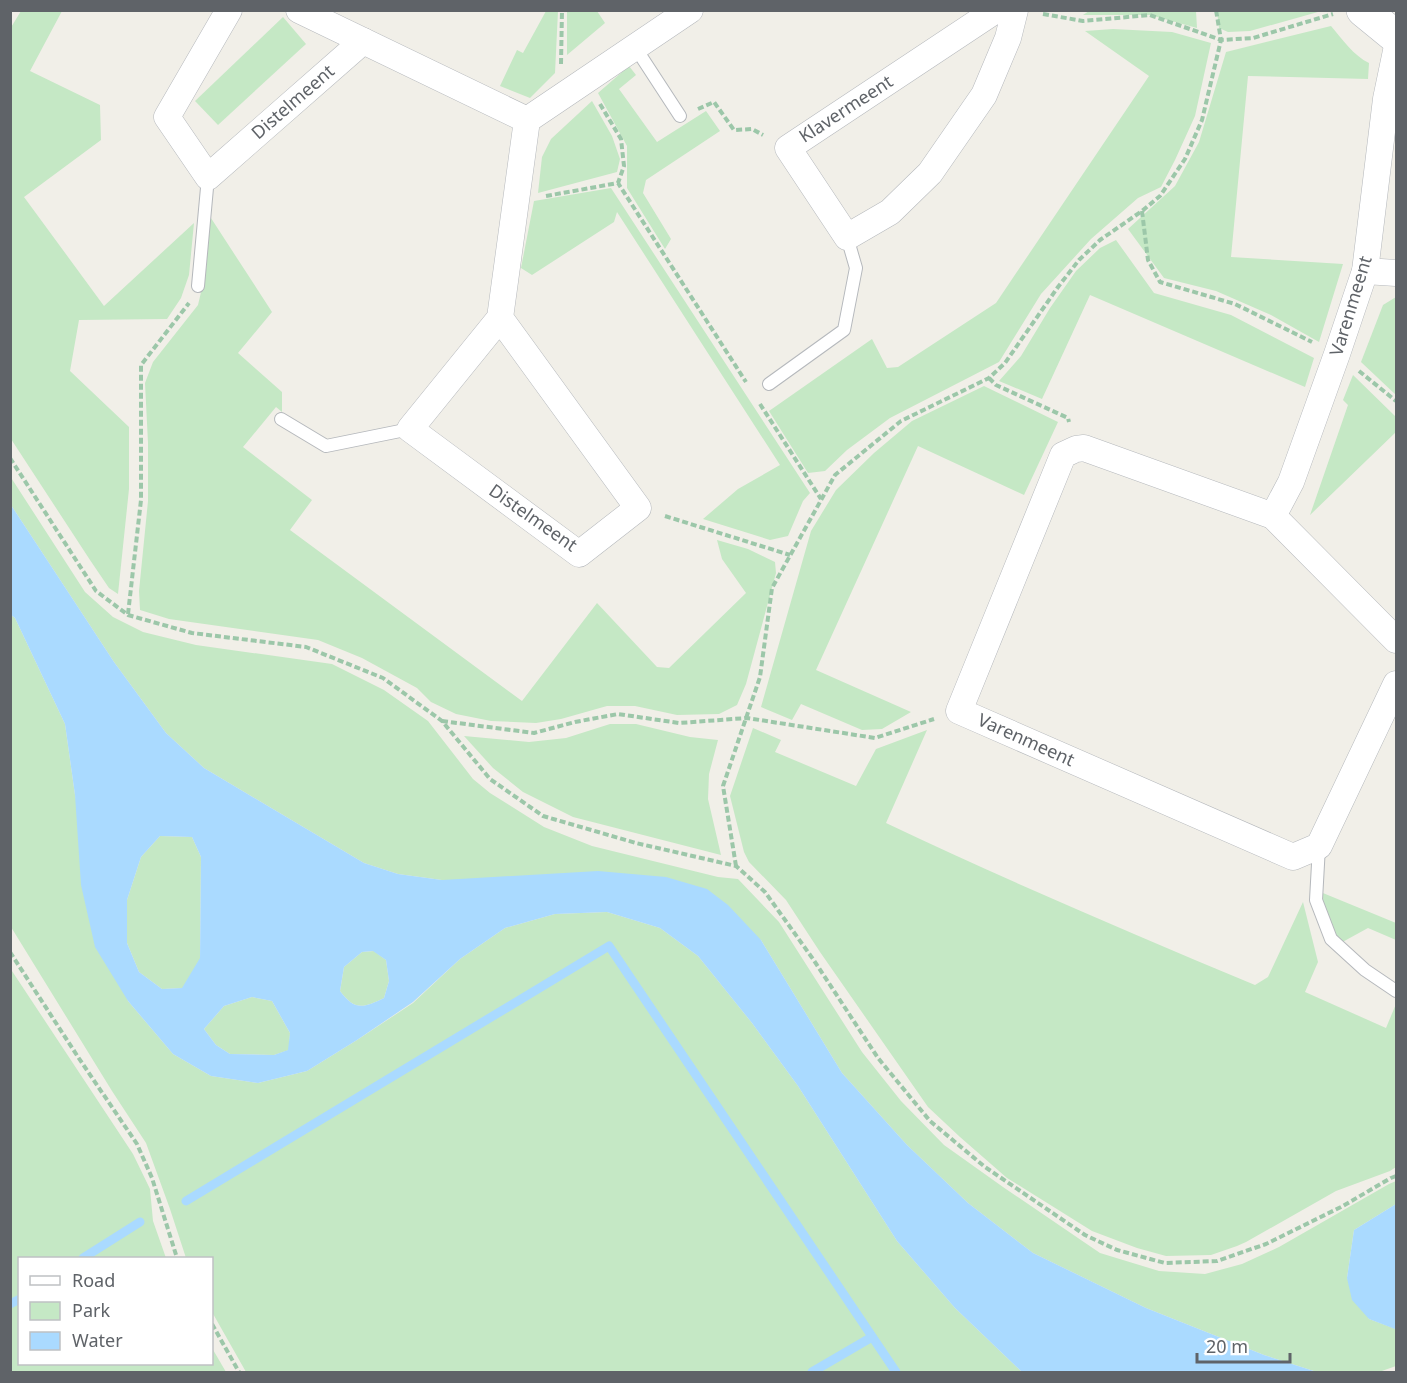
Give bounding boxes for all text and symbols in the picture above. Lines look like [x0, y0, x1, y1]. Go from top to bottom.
street label: Distelmeent [246, 58, 339, 144]
street label: Klavermeent [794, 69, 897, 147]
street label: Varenmeent [1323, 252, 1377, 359]
street label: Distelmeent [485, 478, 583, 557]
street label: Varenmeent [974, 707, 1079, 771]
legend [18, 1257, 213, 1365]
text: Road [72, 1268, 115, 1292]
text: Park [72, 1298, 110, 1322]
scale bar [1197, 1326, 1290, 1364]
text: Water [72, 1328, 123, 1352]
text: 20 m [1206, 1334, 1248, 1358]

